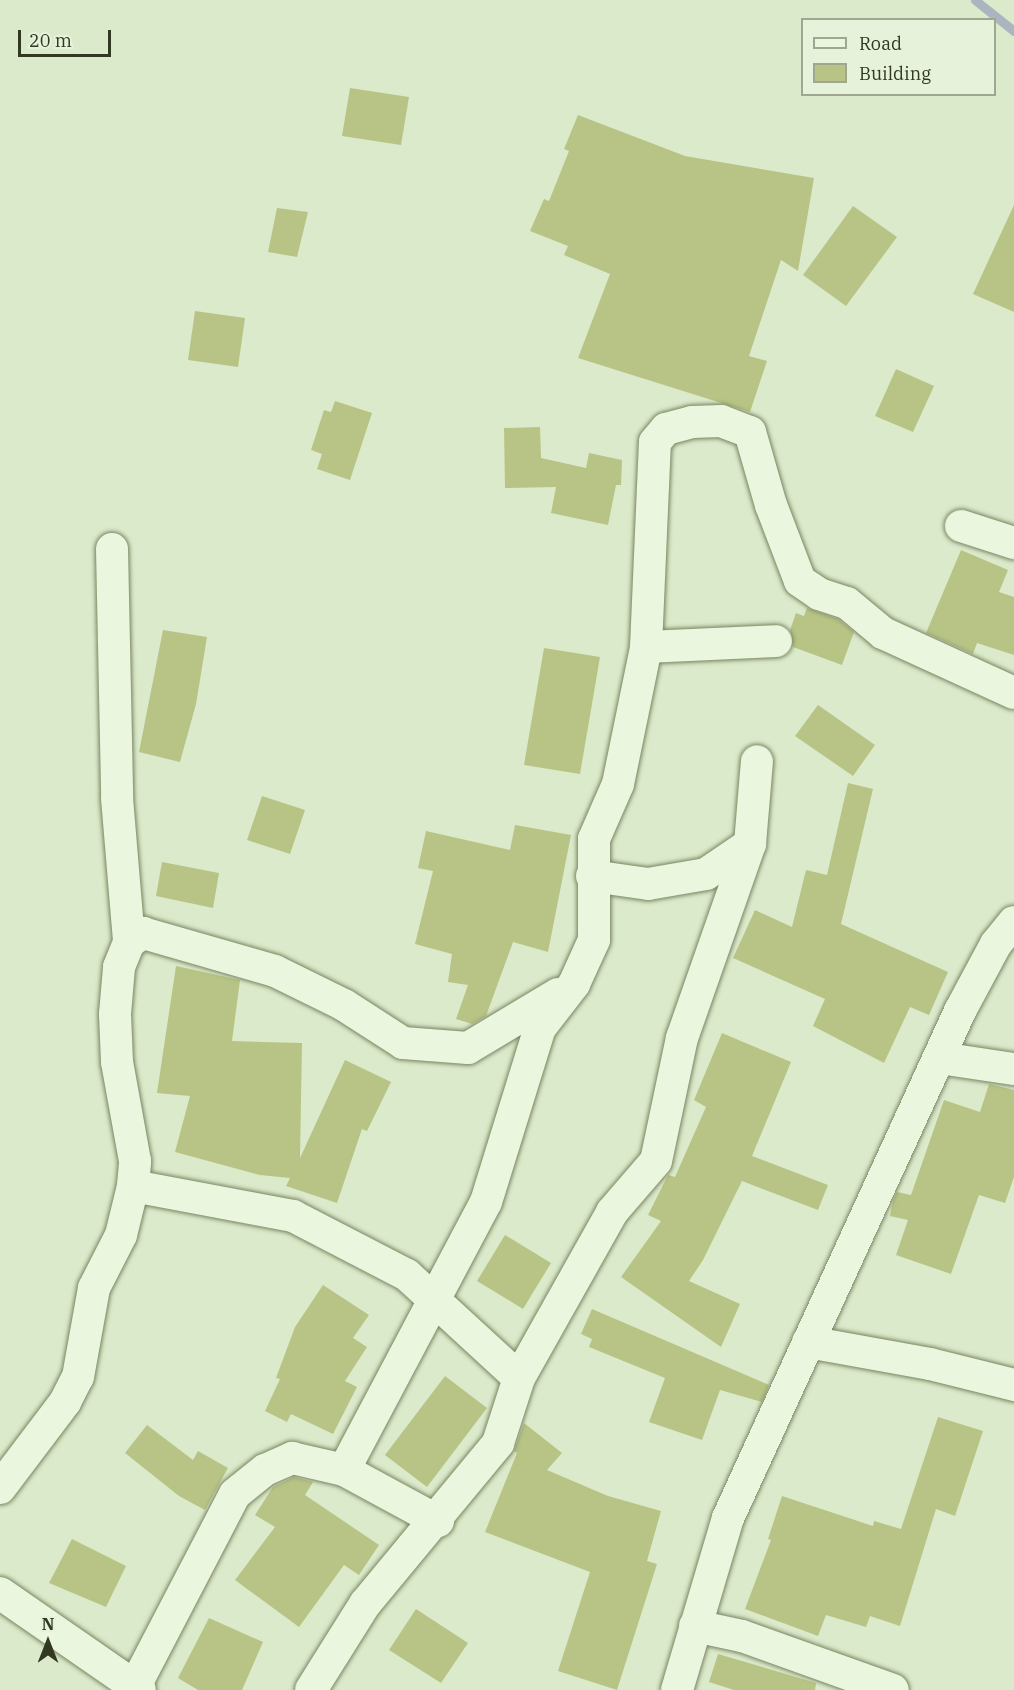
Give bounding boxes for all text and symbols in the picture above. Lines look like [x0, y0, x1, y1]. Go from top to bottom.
scale bar [21, 18, 114, 56]
legend [801, 18, 996, 96]
text: 20 m [29, 29, 72, 52]
text: Road [859, 32, 902, 55]
text: Building [859, 62, 931, 85]
north arrow [18, 1612, 78, 1672]
text: N [42, 1614, 54, 1634]

